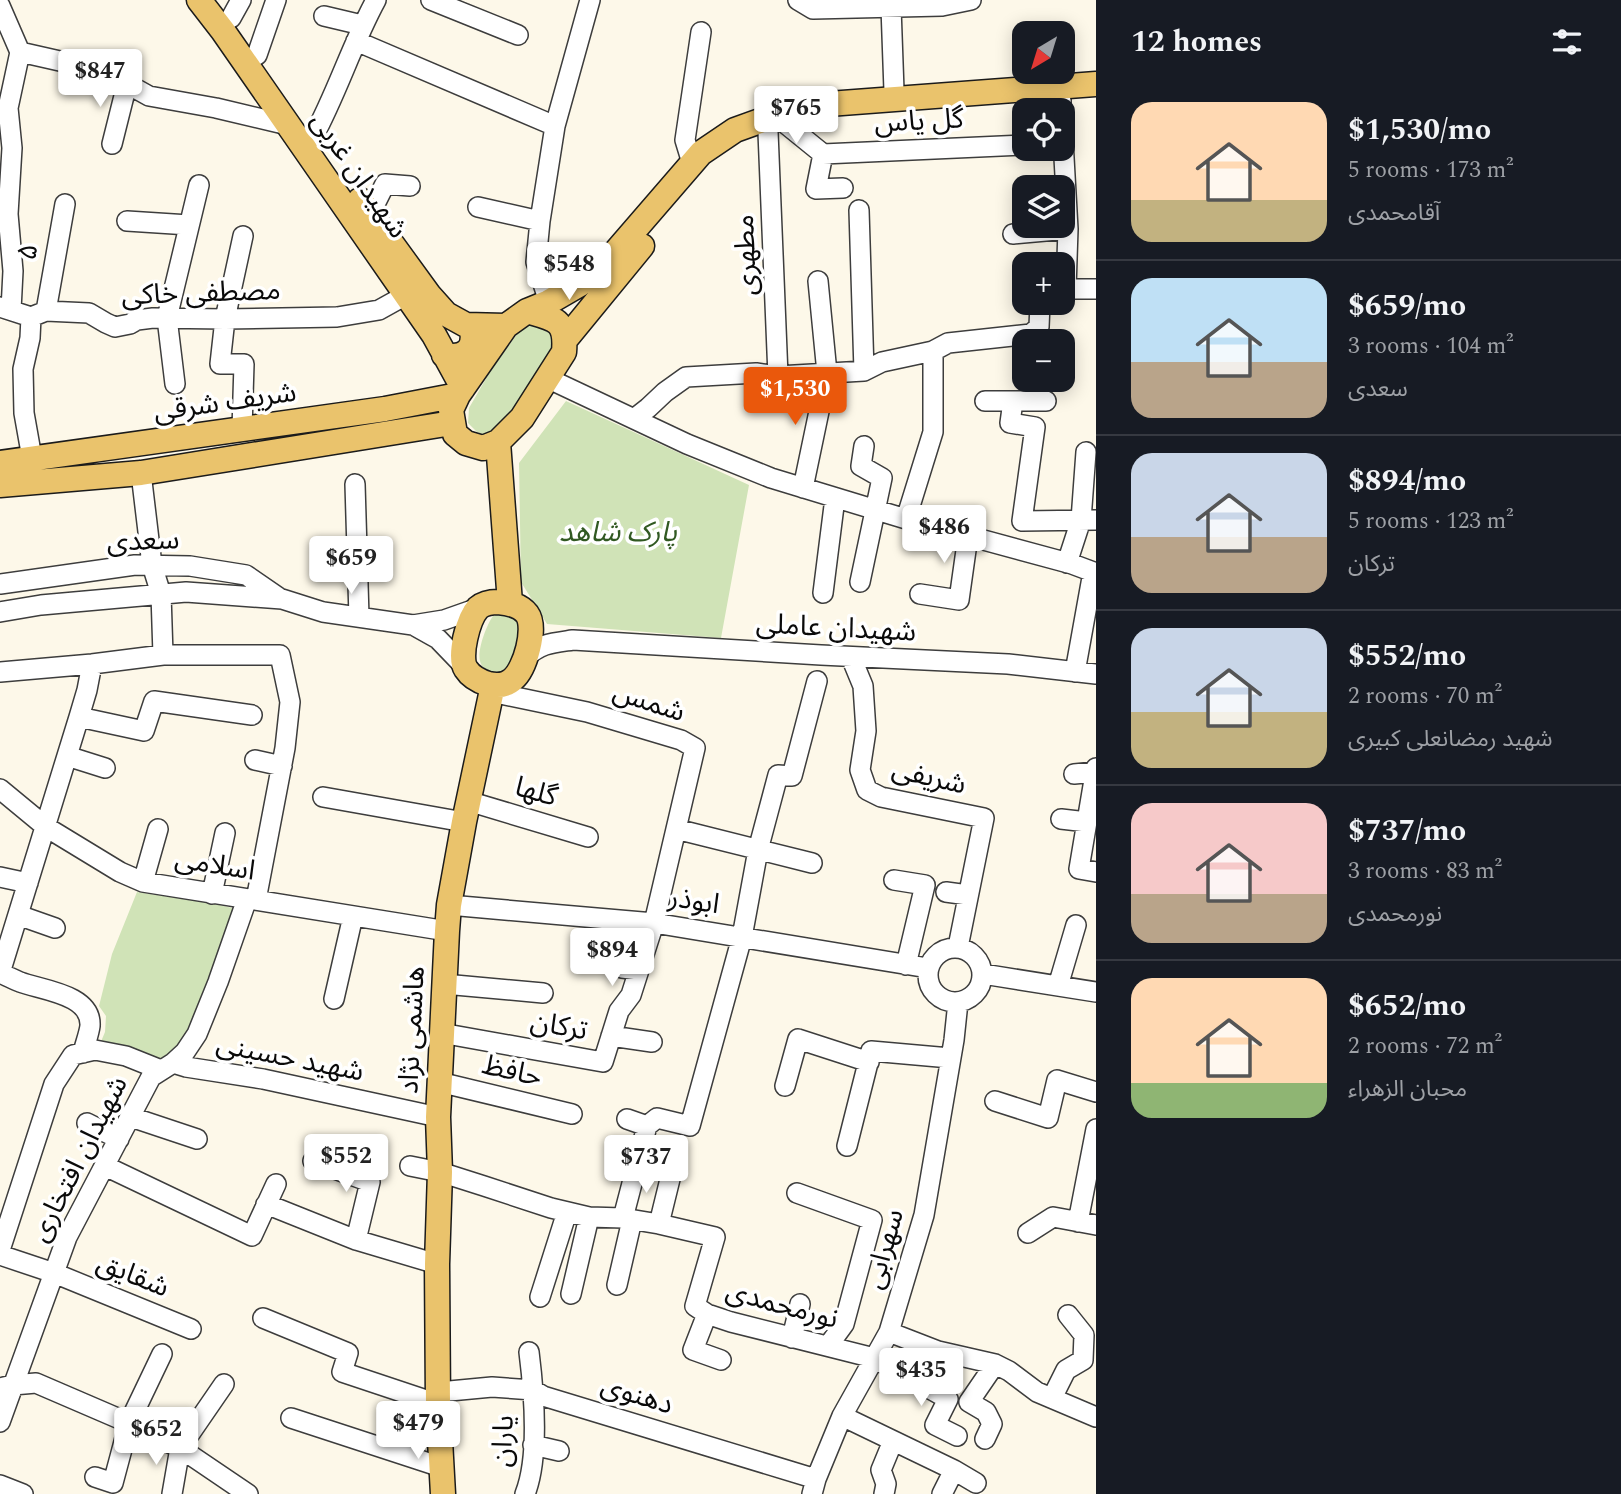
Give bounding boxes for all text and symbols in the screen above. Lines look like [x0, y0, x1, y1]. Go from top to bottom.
text: 12 homes [1131, 19, 1262, 65]
north arrow [1012, 21, 1074, 84]
map controls [1012, 21, 1075, 392]
icon: filters [1548, 23, 1586, 61]
pin: $847 [59, 50, 141, 109]
text: $847 [74, 54, 126, 89]
pin: $765 [755, 86, 837, 146]
text: $765 [770, 91, 822, 126]
street label: گل یاس [873, 97, 965, 145]
button: locate [1012, 98, 1075, 161]
street label: شهیدان غربی [299, 103, 419, 247]
text: $1,530/mo [1348, 107, 1491, 153]
icon: home [1187, 130, 1271, 214]
text: 5 rooms · 173 m² [1348, 153, 1514, 188]
button: layers [1012, 175, 1075, 238]
text: آقامحمدی [1348, 196, 1440, 231]
street label: مطهری [723, 214, 769, 296]
street label: ۵ [5, 240, 51, 264]
pin: $548 [528, 243, 610, 302]
text: $548 [543, 247, 595, 282]
button: + [1012, 252, 1075, 315]
street label: مصطفی خاکی [121, 269, 281, 317]
text: $659/mo [1348, 283, 1466, 329]
icon: home [1187, 306, 1271, 390]
button: − [1012, 329, 1075, 392]
text: 3 rooms · 104 m² [1348, 329, 1514, 364]
pin: $1,530 [738, 368, 852, 427]
street label: شریف شرقی [151, 371, 299, 433]
text: $1,530 [760, 372, 830, 407]
text: سعدی [1348, 372, 1408, 407]
text: $894/mo [1348, 458, 1466, 504]
icon: home [1187, 481, 1271, 565]
text: 5 rooms · 123 m² [1348, 504, 1514, 539]
pin: $486 [903, 505, 985, 565]
text: $486 [918, 510, 970, 545]
park label: پارک شاهد [559, 511, 678, 554]
street label: سعدی [106, 518, 180, 564]
pin: $659 [310, 536, 392, 596]
text: $659 [325, 541, 377, 576]
text: ترکان [1348, 547, 1395, 582]
street label: شهیدان عاملی [755, 602, 917, 654]
text: $552/mo [1348, 633, 1466, 679]
icon: home [1187, 656, 1271, 740]
street label: شمس [607, 670, 691, 734]
text: 2 rooms · 70 m² [1348, 679, 1502, 714]
text: شهید رمضانعلی کبیری [1348, 722, 1553, 757]
street label: شریفی [888, 748, 970, 806]
street label: گلها [510, 766, 563, 819]
text: $737/mo [1348, 808, 1466, 854]
icon: home [1187, 831, 1271, 915]
street label: اسلامی [172, 837, 258, 893]
text: 3 rooms · 83 m² [1348, 854, 1502, 889]
street label: ابوذر [664, 876, 723, 926]
text: نورمحمدی [1348, 897, 1442, 932]
pin: $894 [571, 928, 653, 988]
text: $894 [586, 933, 638, 968]
street label: هاشمی نژاد [387, 965, 437, 1095]
text: $652/mo [1348, 983, 1466, 1029]
street label: ترکان [527, 1000, 591, 1052]
icon: home [1187, 1006, 1271, 1090]
street label: شهید حسینی [213, 1023, 367, 1093]
text: 2 rooms · 72 m² [1348, 1029, 1502, 1064]
street label: حافظ [478, 1043, 546, 1099]
street label: شهیدان افتخاری [19, 1068, 139, 1250]
text: محبان الزهراء [1348, 1072, 1467, 1107]
pin: $552 [305, 1134, 387, 1194]
pin: $737 [605, 1136, 687, 1195]
text: $552 [320, 1139, 372, 1174]
text: $737 [620, 1140, 672, 1175]
street label: سهرابی [852, 1204, 916, 1294]
street label: شقایق [90, 1241, 176, 1309]
street label: نورمحمدی [721, 1269, 843, 1341]
pin: $435 [880, 1348, 962, 1408]
text: $435 [895, 1353, 947, 1388]
street label: دهنوی [596, 1364, 678, 1426]
pin: $479 [377, 1402, 459, 1461]
text: $479 [392, 1406, 444, 1441]
pin: $652 [115, 1408, 197, 1467]
text: $652 [130, 1412, 182, 1447]
street label: یاران [480, 1414, 526, 1468]

